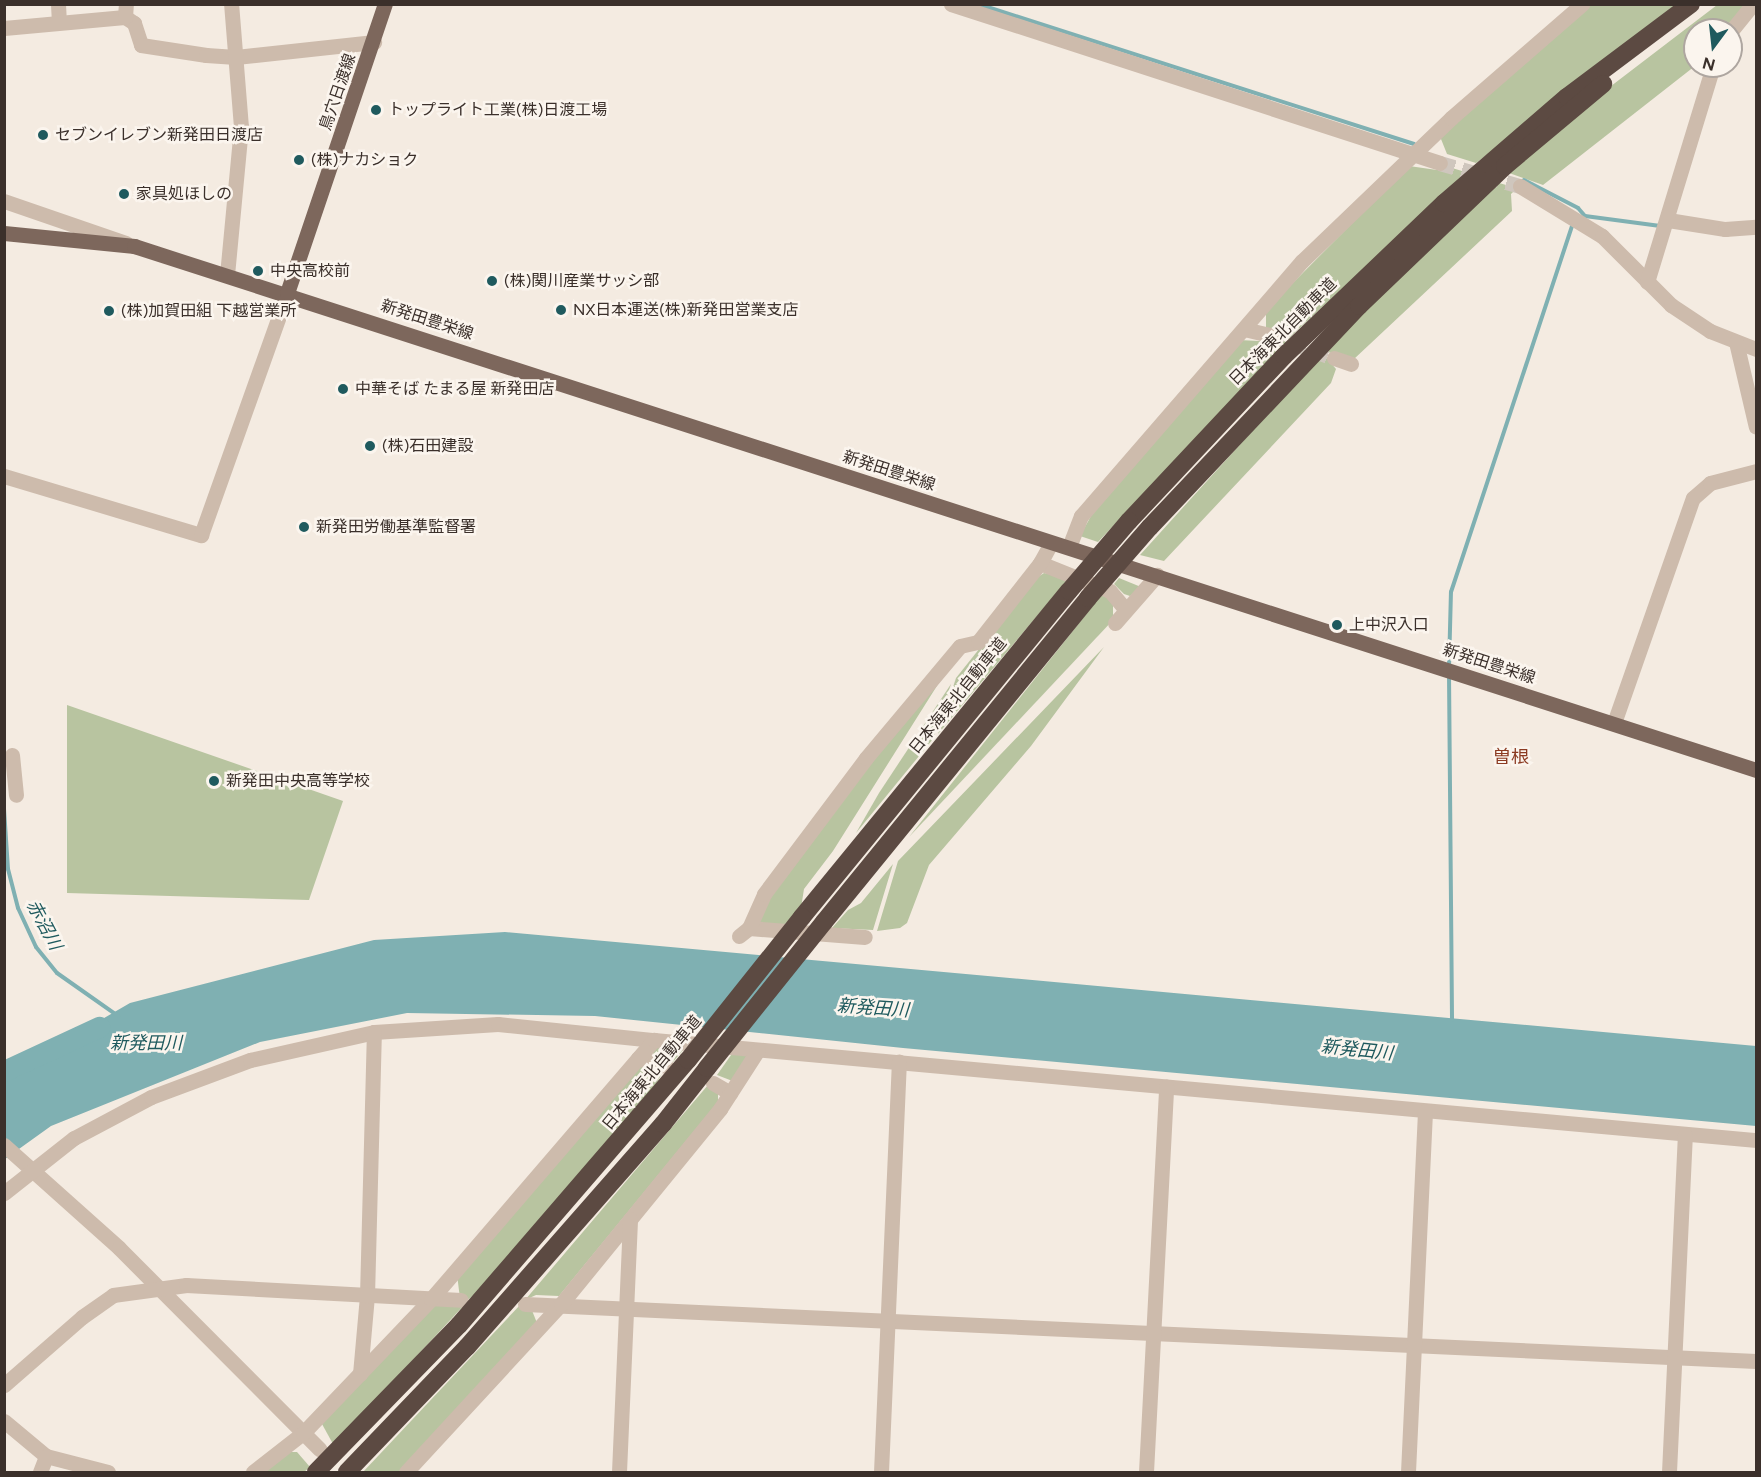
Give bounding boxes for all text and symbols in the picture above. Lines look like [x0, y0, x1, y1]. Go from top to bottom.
north arrow [1683, 18, 1743, 78]
street label: 鳥穴日渡線 [316, 51, 360, 133]
text: N [1700, 53, 1717, 75]
place label: トップライト工業(株)日渡工場 [388, 100, 607, 120]
marker: トップライト工業(株)日渡工場 [369, 103, 383, 117]
place label: セブンイレブン新発田日渡店 [55, 125, 263, 145]
marker: セブンイレブン新発田日渡店 [36, 128, 50, 142]
place label: (株)ナカショク [311, 150, 418, 170]
marker: (株)ナカショク [292, 153, 306, 167]
place label: 家具処ほしの [136, 184, 232, 204]
marker: 家具処ほしの [117, 187, 131, 201]
place label: 中央高校前 [270, 261, 350, 281]
marker: 中央高校前 [251, 264, 265, 278]
place label: (株)関川産業サッシ部 [504, 271, 659, 291]
marker: (株)関川産業サッシ部 [485, 274, 499, 288]
street label: 日本海東北自動車道 [1225, 274, 1341, 390]
street label: 新発田豊栄線 [378, 296, 476, 344]
place label: NX日本運送(株)新発田営業支店 [573, 300, 798, 320]
place label: (株)加賀田組 下越営業所 [121, 301, 296, 321]
marker: NX日本運送(株)新発田営業支店 [554, 303, 568, 317]
marker: (株)加賀田組 下越営業所 [102, 304, 116, 318]
place label: 中華そば たまる屋 新発田店 [355, 379, 555, 399]
marker: 中華そば たまる屋 新発田店 [336, 382, 350, 396]
place label: (株)石田建設 [382, 436, 473, 456]
marker: (株)石田建設 [363, 439, 377, 453]
street label: 新発田豊栄線 [840, 447, 938, 495]
place label: 新発田労働基準監督署 [316, 517, 476, 537]
marker: 新発田労働基準監督署 [297, 520, 311, 534]
place label: 上中沢入口 [1349, 615, 1429, 635]
marker: 上中沢入口 [1330, 618, 1344, 632]
street label: 日本海東北自動車道 [905, 634, 1011, 758]
street label: 新発田豊栄線 [1440, 640, 1538, 688]
district label: 曽根 [1493, 746, 1529, 768]
place label: 新発田中央高等学校 [226, 771, 370, 791]
marker: 新発田中央高等学校 [207, 774, 221, 788]
water label: 赤沼川 [22, 896, 66, 954]
water label: 新発田川 [836, 995, 910, 1021]
street label: 日本海東北自動車道 [598, 1012, 706, 1134]
water label: 新発田川 [110, 1032, 182, 1054]
water label: 新発田川 [1320, 1035, 1394, 1065]

